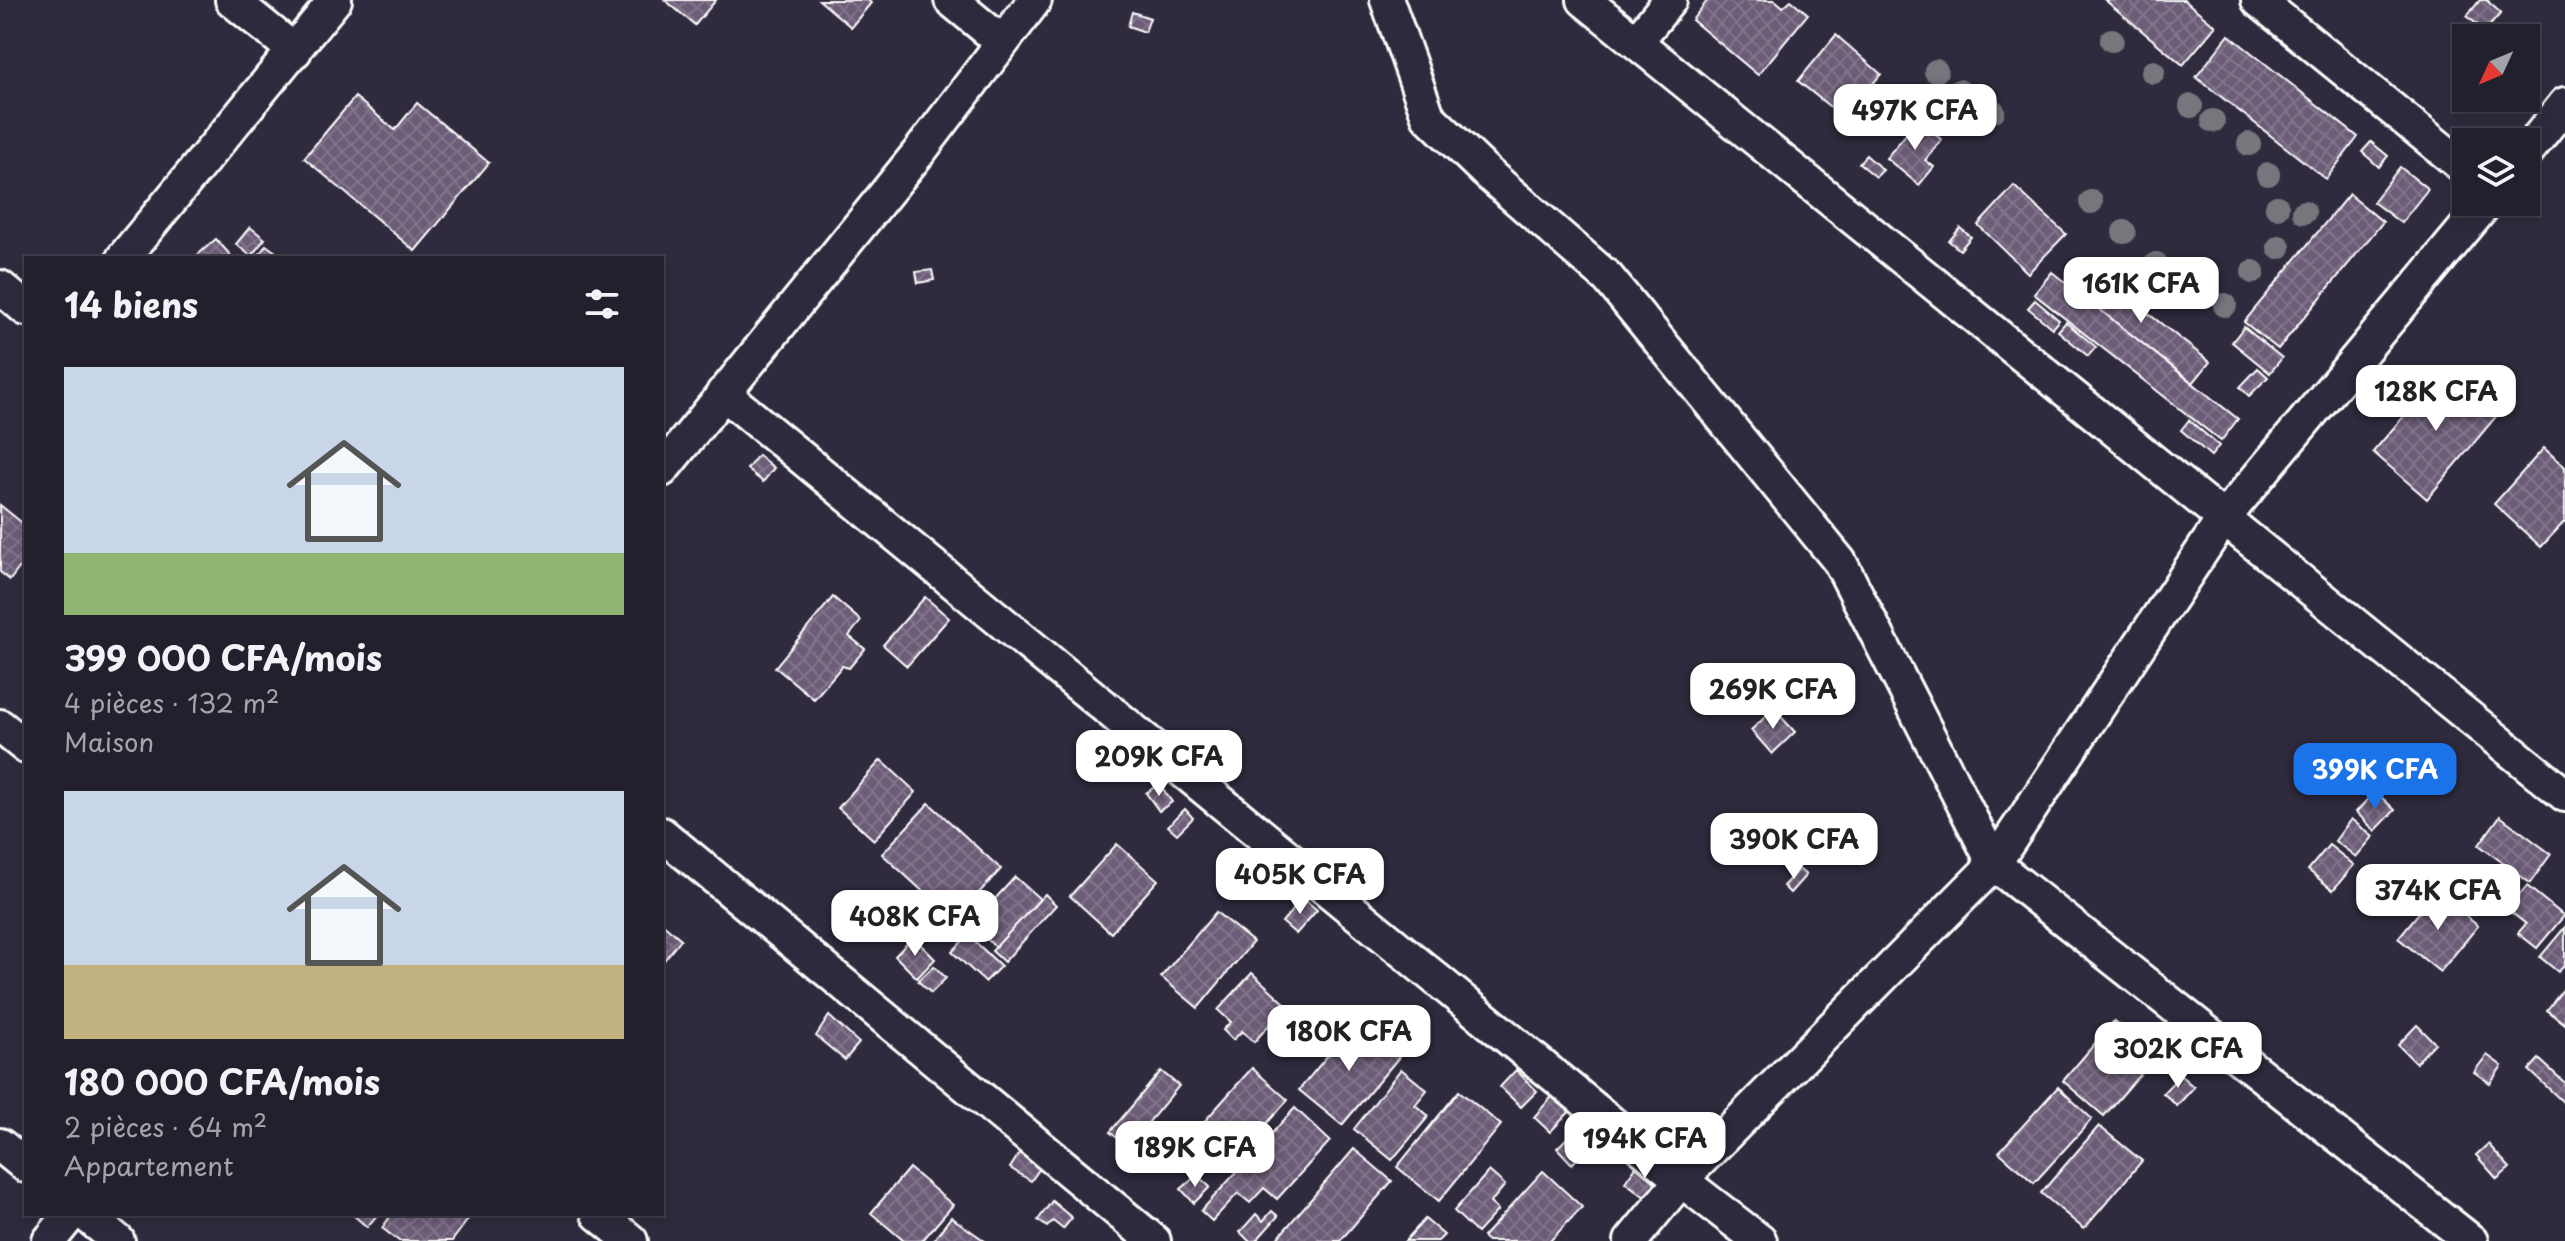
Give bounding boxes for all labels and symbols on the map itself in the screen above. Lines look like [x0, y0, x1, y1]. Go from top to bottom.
north arrow [2452, 24, 2540, 112]
pin: 497K CFA [1832, 84, 1998, 152]
pin: 161K CFA [2058, 257, 2224, 325]
pin: 128K CFA [2353, 365, 2519, 433]
pin: 269K CFA [1690, 663, 1856, 731]
pin: 209K CFA [1076, 730, 1242, 798]
pin: 399K CFA [2292, 743, 2458, 811]
pin: 390K CFA [1711, 813, 1877, 881]
pin: 405K CFA [1217, 848, 1383, 916]
pin: 374K CFA [2355, 864, 2521, 932]
pin: 408K CFA [832, 890, 998, 958]
pin: 180K CFA [1266, 1005, 1432, 1073]
pin: 302K CFA [2095, 1022, 2261, 1090]
pin: 194K CFA [1562, 1112, 1728, 1180]
pin: 189K CFA [1112, 1121, 1278, 1189]

